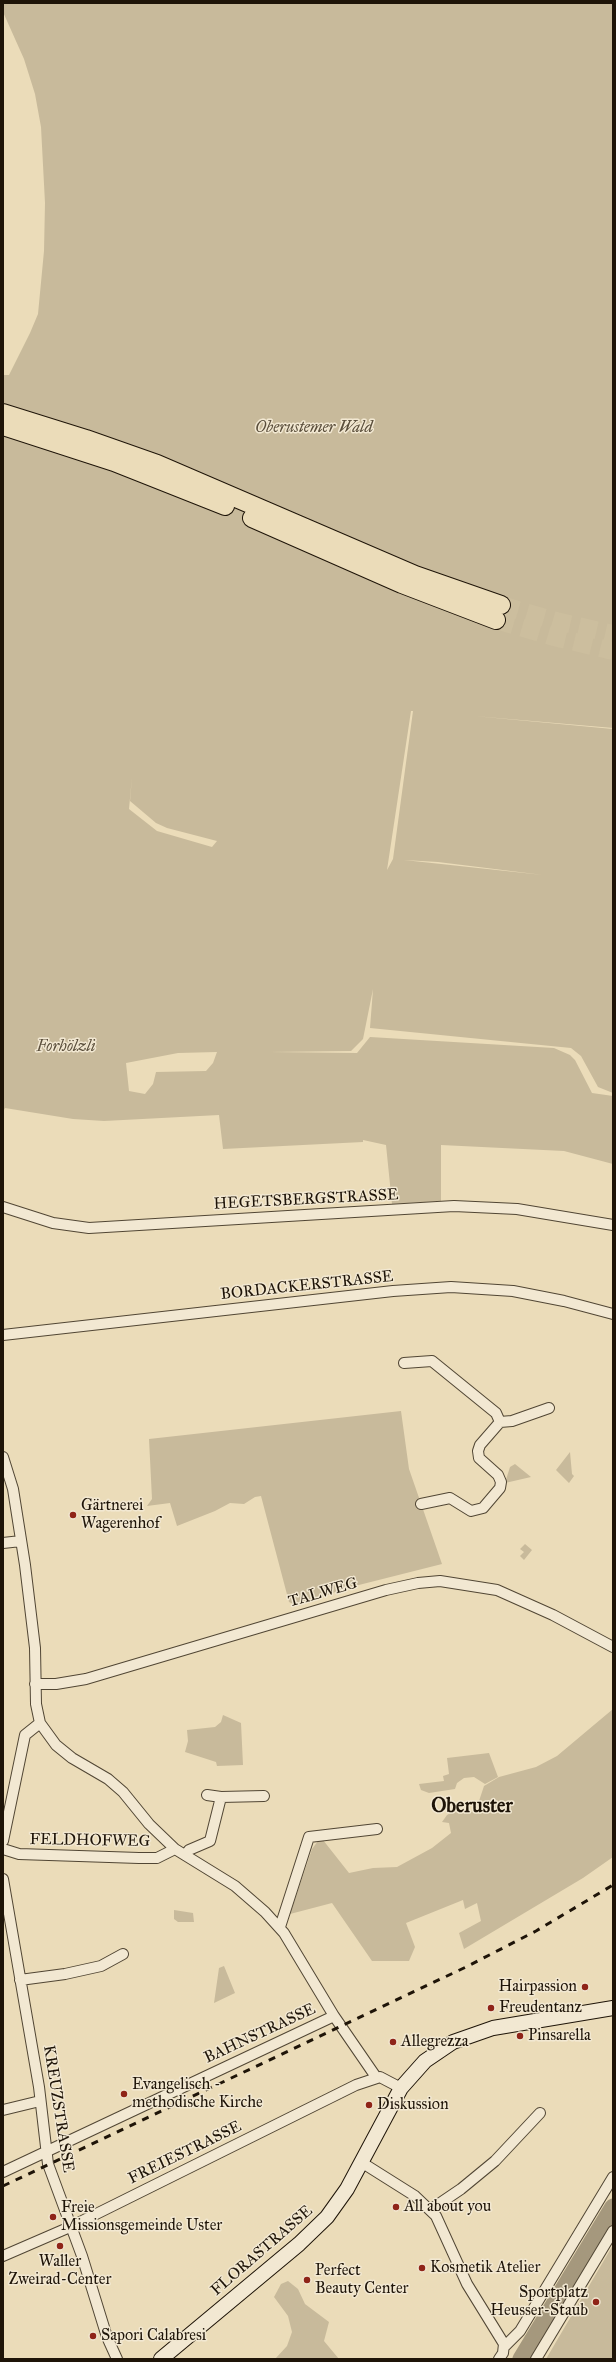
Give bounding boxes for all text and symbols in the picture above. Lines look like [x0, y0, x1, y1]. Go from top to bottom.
park label: Oberustemer Wald [255, 418, 373, 438]
park label: Forhölzli [37, 1037, 95, 1057]
street label: HEGETSBERGSTRASSE [213, 1186, 399, 1214]
street label: BORDACKERSTRASSE [220, 1267, 394, 1305]
place label: Gärtnerei Wagerenhof [81, 1496, 160, 1534]
marker: Gärtnerei Wagerenhof [68, 1510, 78, 1520]
street label: TALWEG [286, 1574, 360, 1612]
district label: Oberuster [431, 1795, 513, 1819]
street label: FELDHOFWEG [30, 1830, 150, 1852]
place label: Hairpassion [498, 1977, 577, 1997]
marker: Hairpassion [580, 1982, 590, 1992]
place label: Freudentanz [499, 1998, 582, 2018]
street label: BAHNSTRASSE [201, 2000, 319, 2068]
marker: Freudentanz [486, 2003, 496, 2013]
place label: Pinsarella [528, 2026, 591, 2046]
marker: Pinsarella [515, 2031, 525, 2041]
place label: Allegrezza [401, 2032, 469, 2052]
marker: Allegrezza [388, 2037, 398, 2047]
street label: KREUZSTRASSE [38, 2044, 78, 2174]
place label: Evangelisch - methodische Kirche [132, 2075, 263, 2113]
marker: Evangelisch - methodische Kirche [119, 2089, 129, 2099]
place label: Diskussion [377, 2095, 449, 2115]
marker: Diskussion [364, 2100, 374, 2110]
street label: FREIESTRASSE [125, 2117, 245, 2189]
place label: All about you [404, 2197, 491, 2217]
place label: Freie Missionsgemeinde Uster [61, 2198, 222, 2236]
street label: FLORASTRASSE [207, 2202, 317, 2300]
marker: All about you [391, 2202, 401, 2212]
marker: Freie Missionsgemeinde Uster [48, 2212, 58, 2222]
marker: Waller Zweirad-Center [55, 2241, 65, 2251]
place label: Waller Zweirad-Center [8, 2252, 112, 2290]
place label: Kosmetik Atelier [430, 2258, 540, 2278]
place label: Perfect Beauty Center [315, 2261, 409, 2299]
marker: Kosmetik Atelier [417, 2263, 427, 2273]
marker: Perfect Beauty Center [302, 2275, 312, 2285]
place label: Sportplatz Heusser-Staub [490, 2283, 588, 2321]
marker: Sportplatz Heusser-Staub [591, 2297, 601, 2307]
place label: Sapori Calabresi [101, 2326, 206, 2346]
marker: Sapori Calabresi [88, 2331, 98, 2341]

